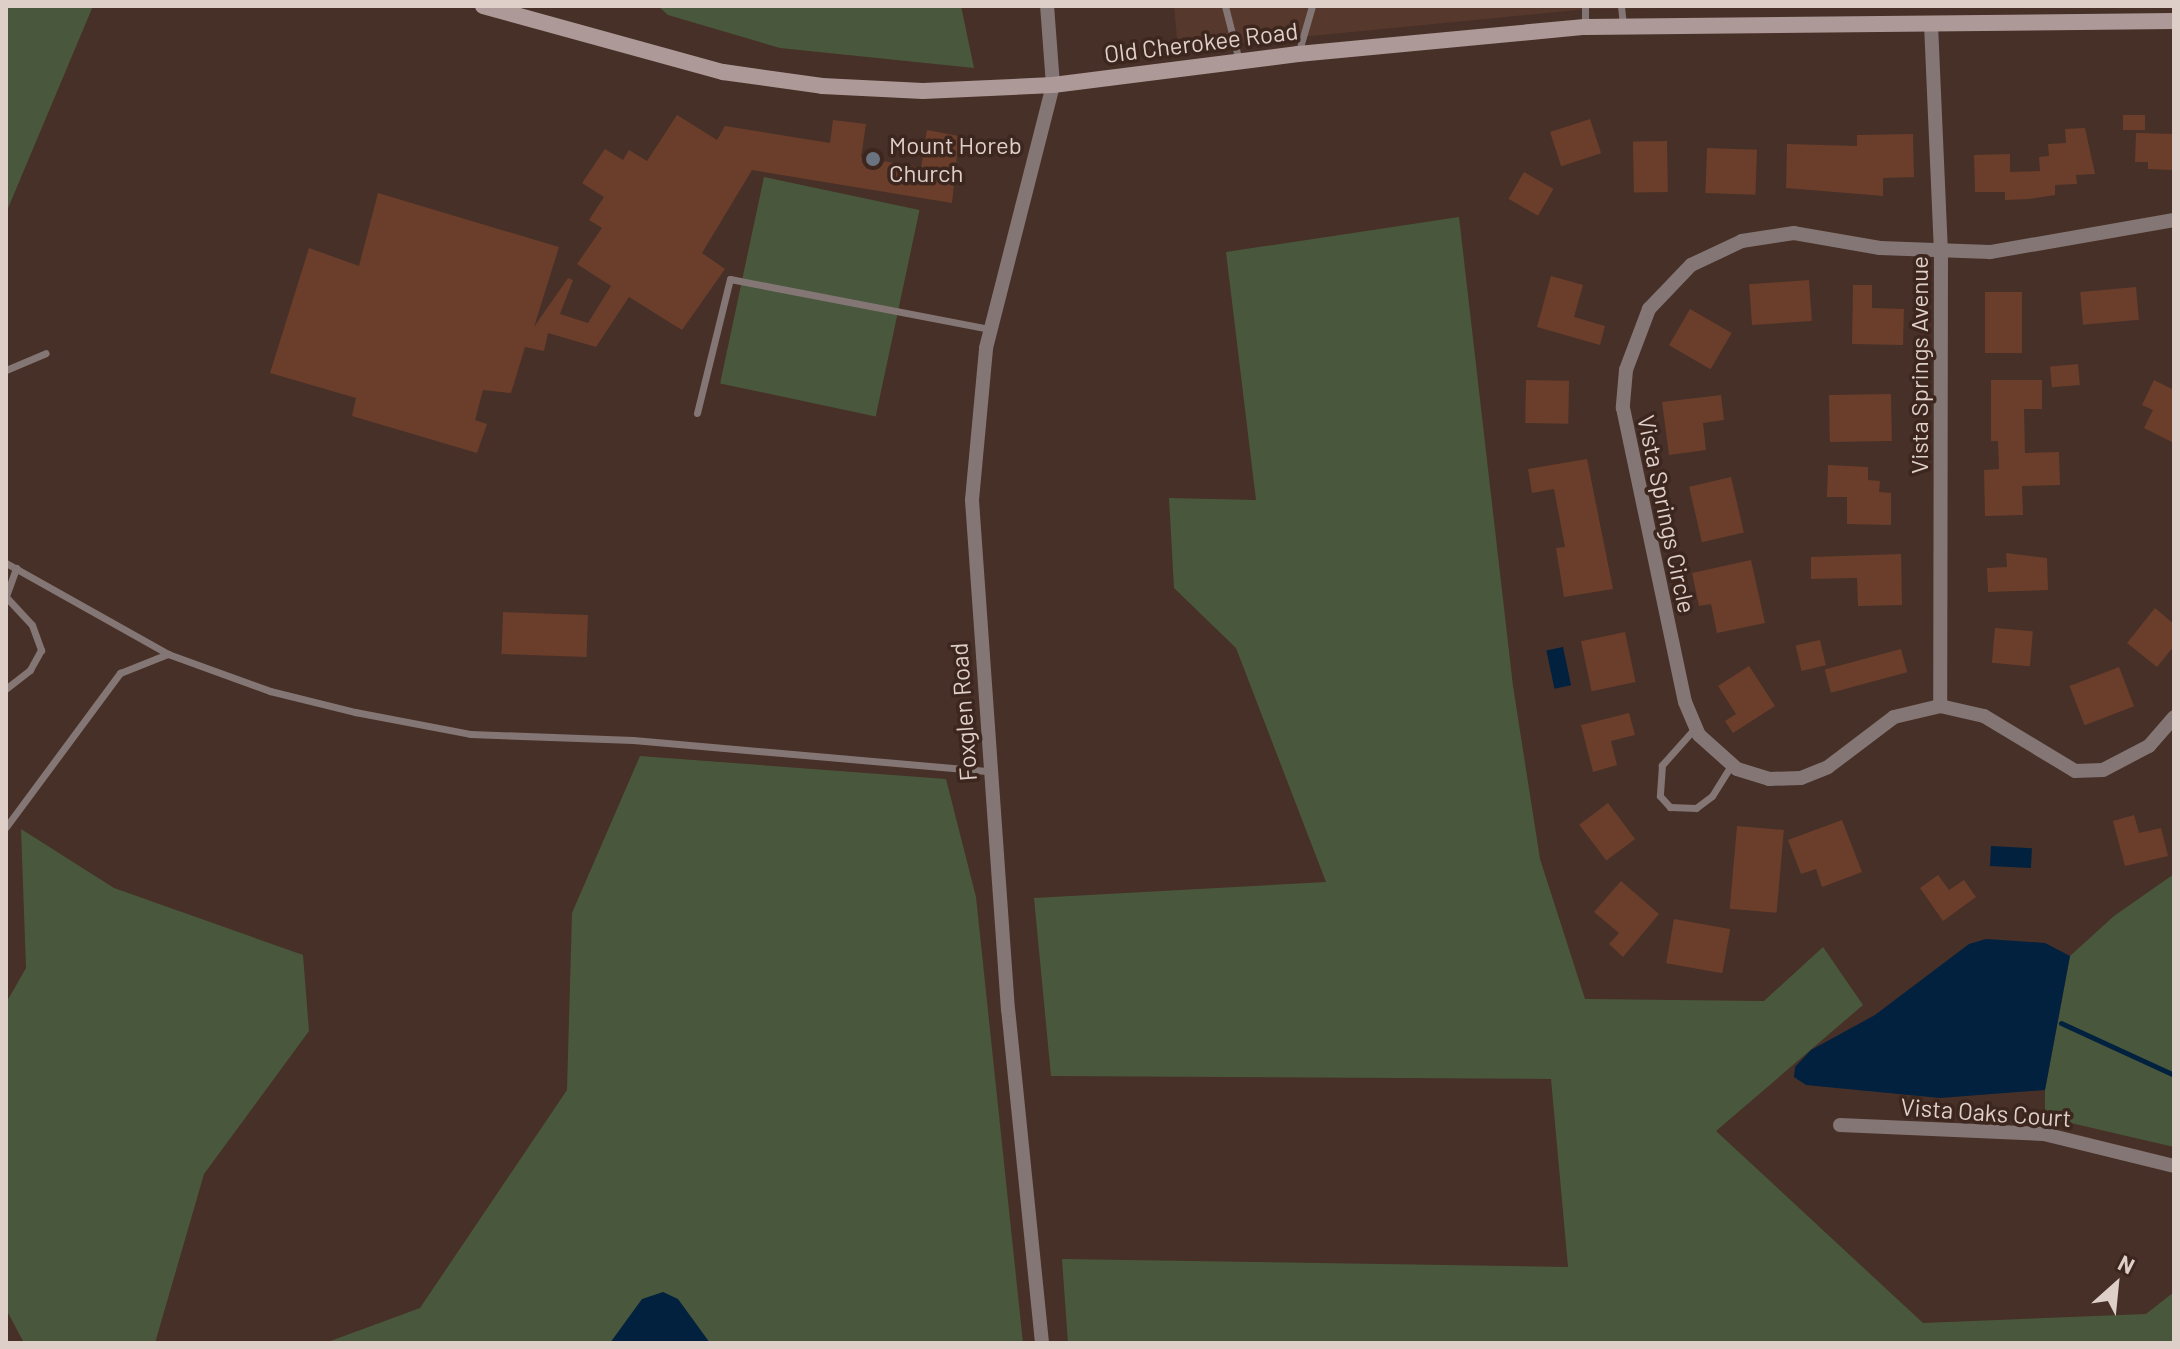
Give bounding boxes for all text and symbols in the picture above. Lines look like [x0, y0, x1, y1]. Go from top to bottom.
street label: Old Cherokee Road [1102, 16, 1300, 68]
place label: Mount Horeb Church [889, 131, 1022, 187]
marker: Mount Horeb Church [864, 150, 882, 168]
street label: Vista Springs Avenue [1905, 256, 1933, 474]
street label: Vista Springs Circle [1632, 412, 1702, 616]
street label: Foxglen Road [944, 642, 982, 782]
street label: Vista Oaks Court [1900, 1092, 2072, 1132]
north arrow [2076, 1245, 2156, 1325]
text: N [2114, 1249, 2139, 1279]

